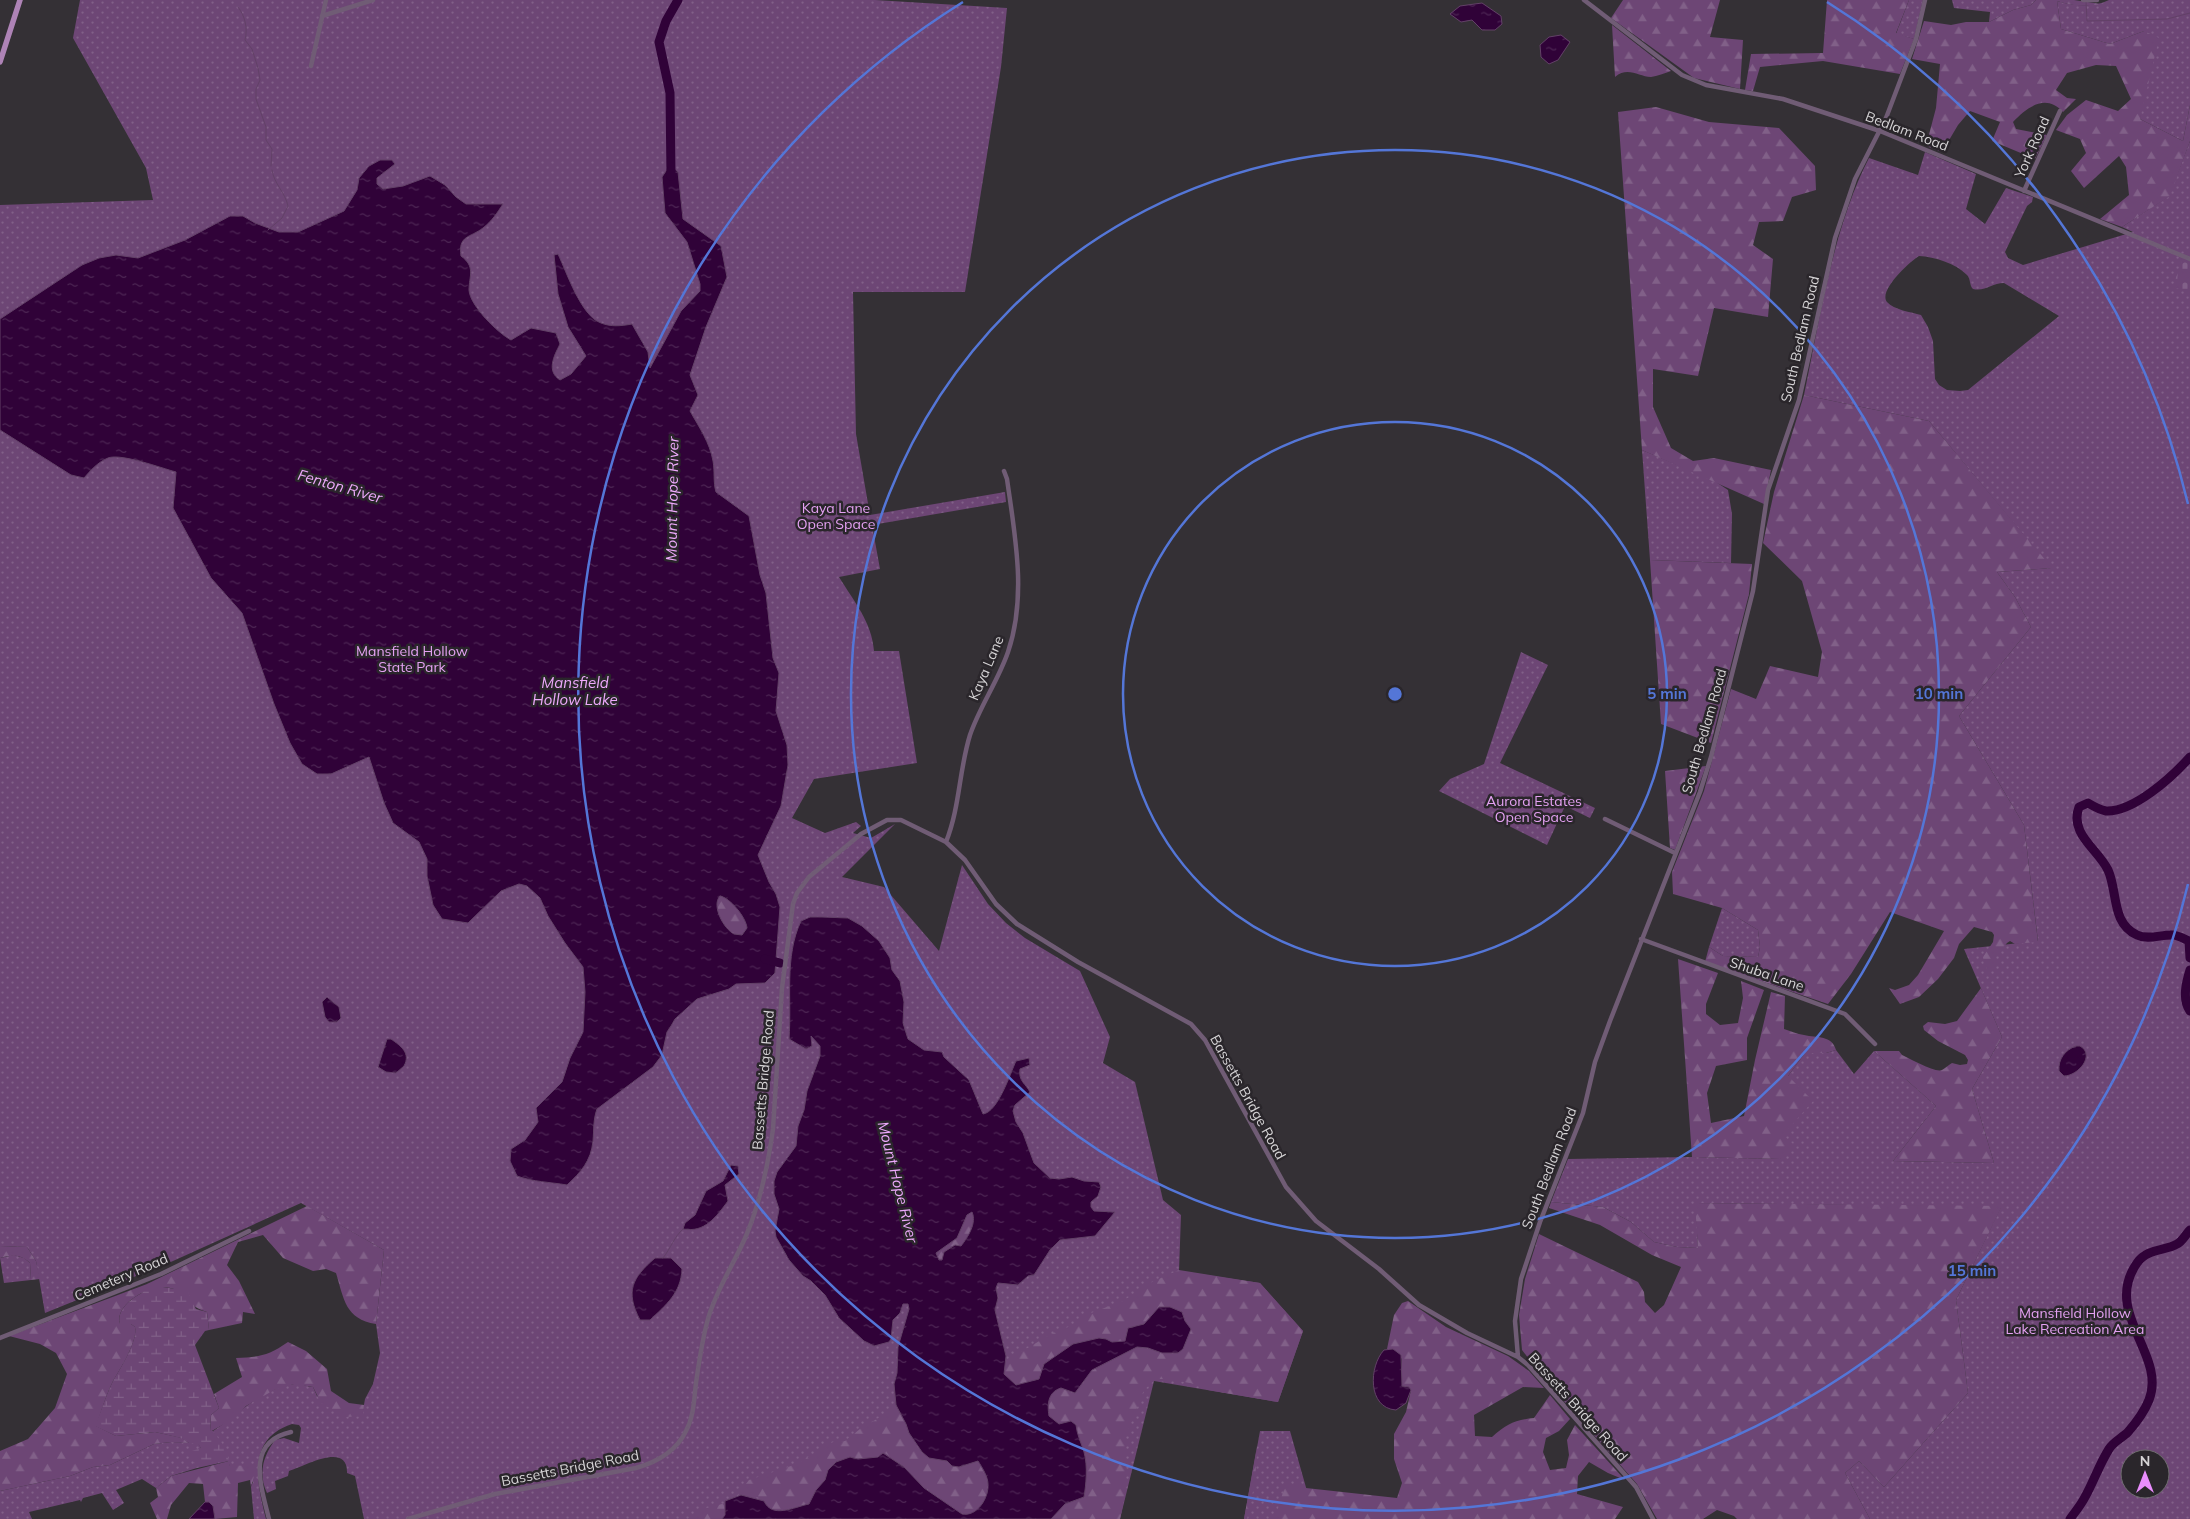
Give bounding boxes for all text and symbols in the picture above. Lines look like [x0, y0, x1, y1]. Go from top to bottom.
street label: Bedlam Road [1863, 107, 1951, 155]
street label: York Road [2010, 113, 2054, 182]
street label: South Bedlam Road [1777, 274, 1823, 404]
water label: Mount Hope River [661, 436, 683, 561]
water label: Fenton River [296, 465, 385, 507]
park label: Kaya Lane Open Space [797, 499, 875, 533]
street label: Kaya Lane [964, 633, 1008, 703]
park label: Mansfield Hollow State Park [356, 642, 468, 676]
street label: South Bedlam Road [1678, 666, 1730, 796]
water label: Mansfield Hollow Lake [532, 673, 618, 709]
text: 5 min [1647, 684, 1687, 703]
text: 10 min [1915, 684, 1963, 703]
centre of rings [1386, 685, 1404, 703]
park label: Aurora Estates Open Space [1486, 792, 1582, 826]
street label: Shuba Lane [1728, 953, 1806, 995]
street label: Bassetts Bridge Road [748, 1009, 778, 1151]
street label: Bassetts Bridge Road [1206, 1031, 1290, 1163]
street label: South Bedlam Road [1517, 1105, 1581, 1231]
water label: Mount Hope River [874, 1119, 922, 1245]
street label: Cemetery Road [71, 1249, 171, 1305]
text: 15 min [1948, 1261, 1996, 1280]
park label: Mansfield Hollow Lake Recreation Area [2006, 1304, 2144, 1338]
street label: Bassetts Bridge Road [1524, 1349, 1632, 1465]
street label: Bassetts Bridge Road [500, 1446, 640, 1490]
north arrow [2120, 1449, 2170, 1499]
text: N [2140, 1452, 2150, 1470]

